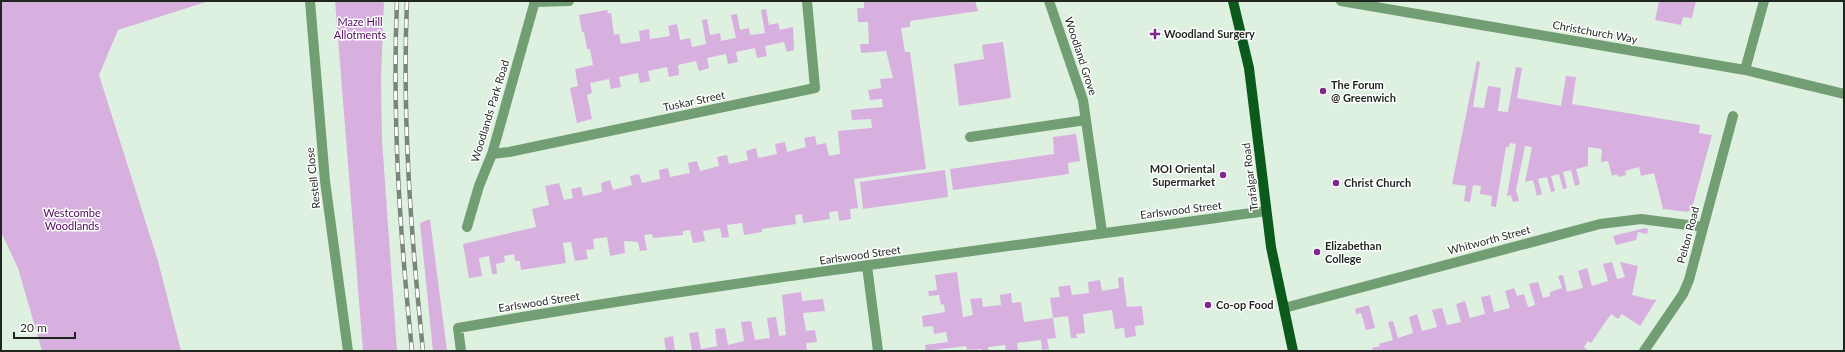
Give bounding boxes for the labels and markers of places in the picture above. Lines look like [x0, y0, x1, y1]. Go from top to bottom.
place label: Woodland Surgery [1164, 27, 1255, 40]
marker: Woodland Surgery [1149, 28, 1161, 40]
place label: The Forum @ Greenwich [1331, 78, 1396, 104]
marker: The Forum @ Greenwich [1318, 86, 1328, 96]
place label: MOI Oriental Supermarket [1150, 162, 1216, 188]
marker: MOI Oriental Supermarket [1218, 170, 1228, 180]
place label: Christ Church [1344, 176, 1411, 189]
marker: Christ Church [1331, 178, 1341, 188]
place label: Elizabethan College [1325, 239, 1382, 265]
marker: Elizabethan College [1312, 247, 1322, 257]
place label: Co-op Food [1216, 298, 1273, 311]
marker: Co-op Food [1203, 300, 1213, 310]

